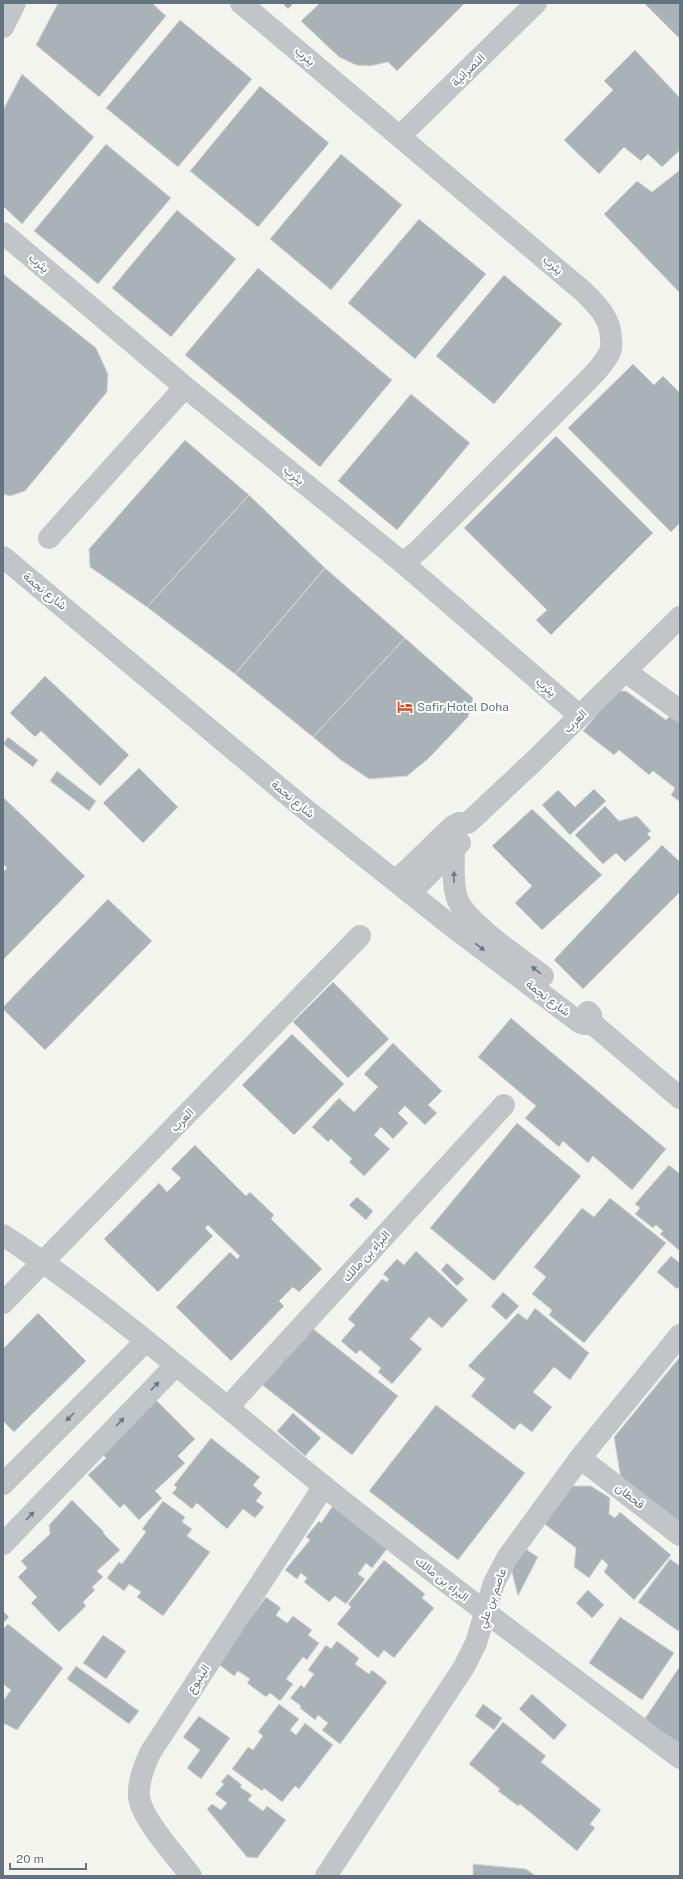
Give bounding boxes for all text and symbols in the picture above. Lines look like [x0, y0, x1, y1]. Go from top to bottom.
street label: يثرب [291, 43, 318, 69]
street label: النصرانية [448, 51, 488, 90]
street label: يثرب [25, 250, 52, 276]
street label: يثرب [539, 252, 566, 278]
street label: يثرب [280, 463, 307, 488]
street label: شارع نجمة [19, 569, 70, 614]
street label: يثرب [532, 674, 559, 701]
hotel icon: Safir Hotel Doha [396, 698, 414, 716]
place label: Safir Hotel Doha [417, 700, 509, 714]
street label: العرب [560, 706, 590, 736]
street label: شارع نجمة [267, 777, 317, 823]
one-way arrow [451, 870, 457, 883]
one-way arrow [475, 943, 485, 951]
one-way arrow [530, 966, 541, 975]
street label: شارع نجمة [522, 977, 573, 1021]
street label: العرب [167, 1105, 197, 1135]
street label: البراء بن مالك [339, 1228, 393, 1285]
one-way arrow [150, 1381, 160, 1391]
one-way arrow [65, 1412, 75, 1422]
one-way arrow [115, 1417, 125, 1427]
street label: قحطان [613, 1480, 647, 1512]
one-way arrow [25, 1511, 35, 1521]
street label: البراء بن مالك [412, 1554, 471, 1605]
street label: عاصم بن علي [475, 1566, 512, 1631]
street label: الينبوع [184, 1662, 214, 1697]
scale bar [10, 1845, 86, 1871]
text: 20 m [16, 1852, 44, 1866]

